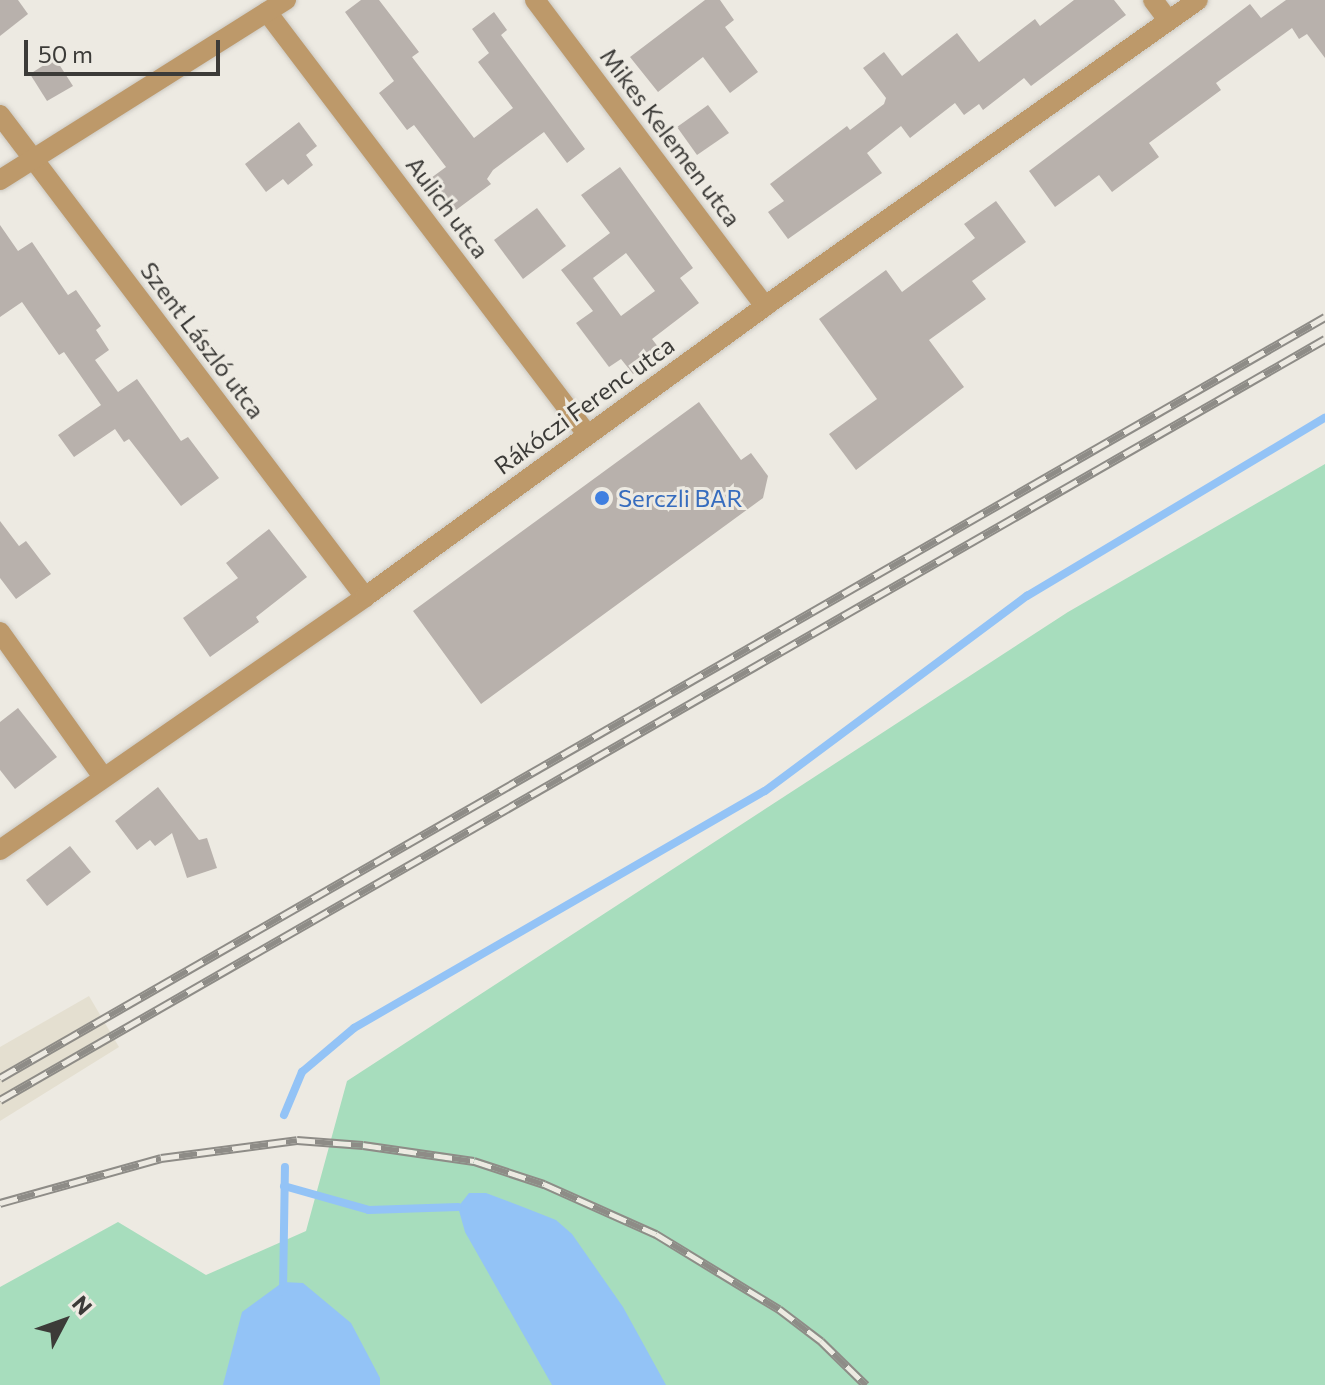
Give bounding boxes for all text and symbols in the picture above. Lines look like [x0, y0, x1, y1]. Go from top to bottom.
scale bar [28, 24, 224, 74]
text: 50 m [38, 39, 93, 68]
street label: Mikes Kelemen utca [595, 42, 747, 232]
street label: Aulich utca [400, 151, 496, 263]
street label: Szent László utca [135, 256, 271, 424]
street label: Rákóczi Ferenc utca [488, 330, 680, 480]
place label: Serczli BAR [618, 484, 743, 512]
marker: Serczli BAR [593, 489, 611, 507]
north arrow [24, 1281, 104, 1361]
text: N [67, 1290, 98, 1320]

